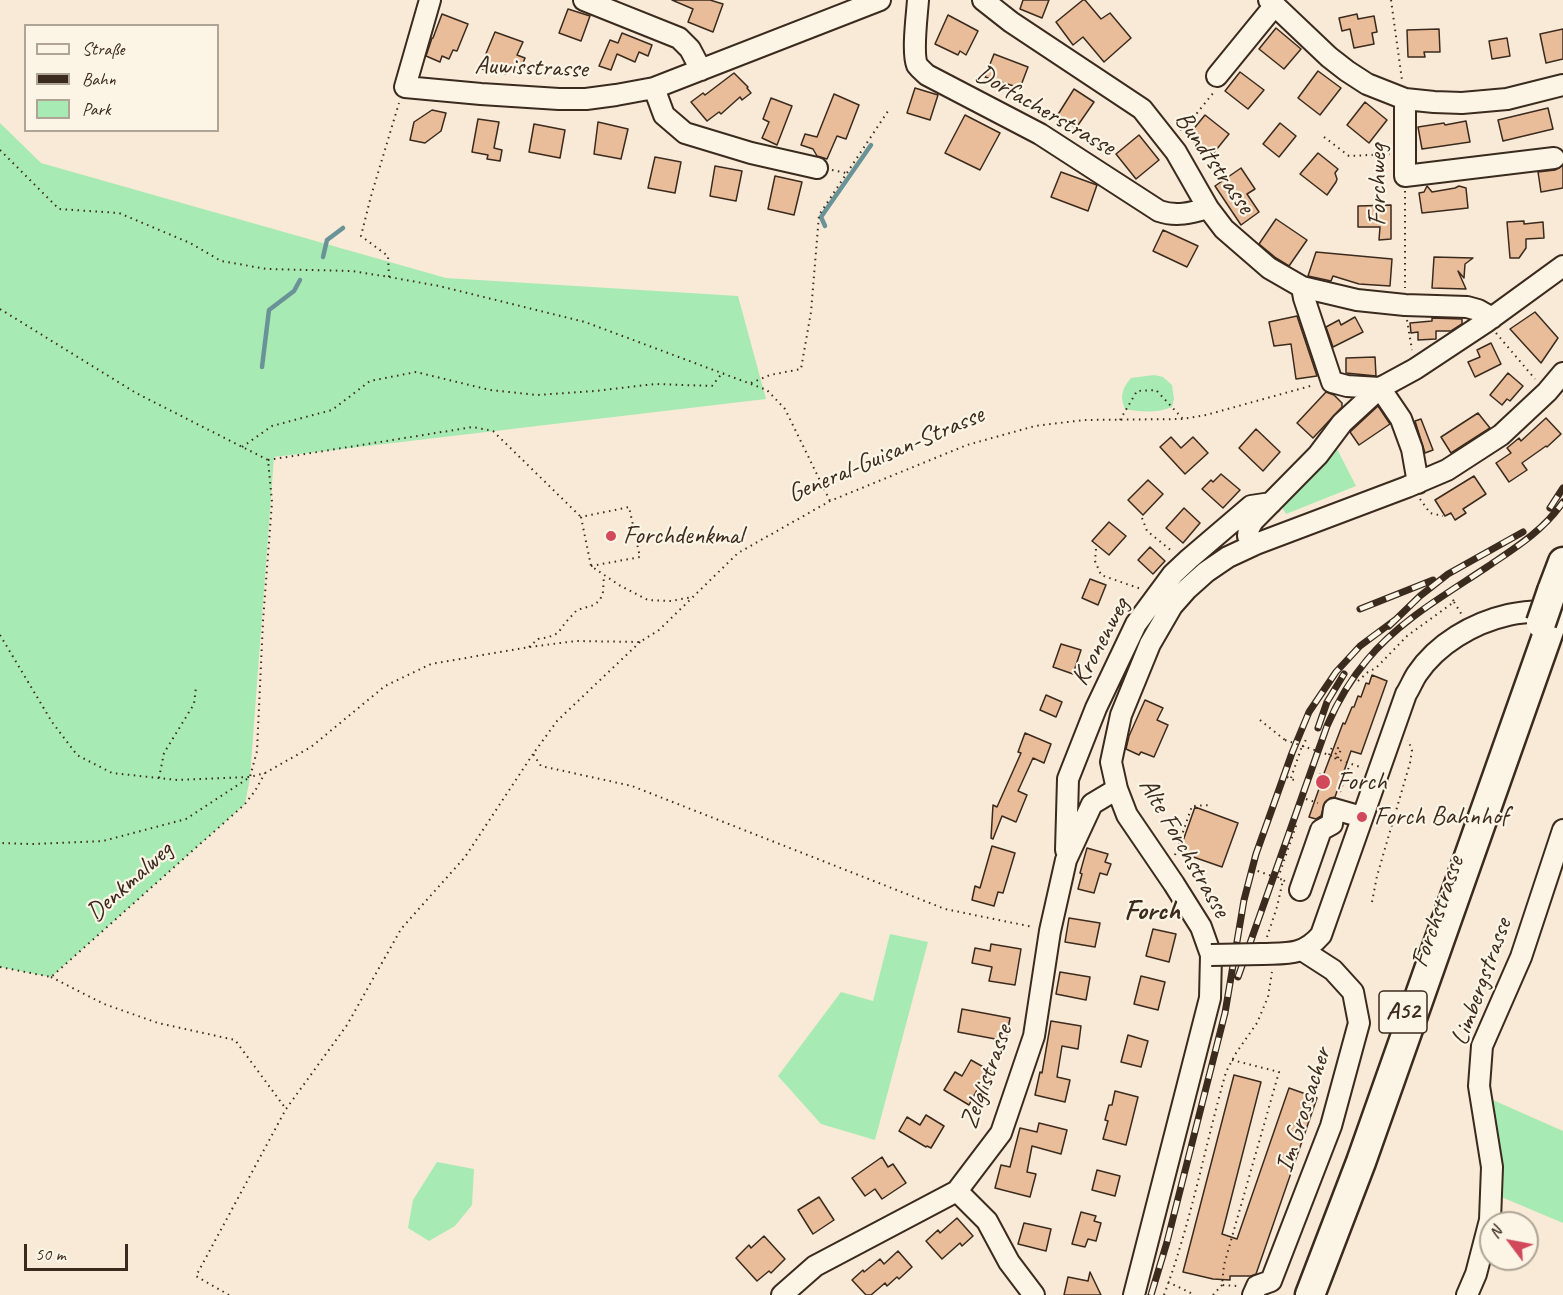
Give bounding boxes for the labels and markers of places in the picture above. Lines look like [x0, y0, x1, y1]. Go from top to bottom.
place label: Forchdenkmal [623, 520, 743, 552]
marker: Forchdenkmal [604, 529, 618, 543]
place label: Forch [1336, 766, 1387, 798]
marker: Forch [1314, 773, 1332, 791]
place label: Forch Bahnhof [1374, 801, 1508, 833]
marker: Forch Bahnhof [1355, 810, 1369, 824]

